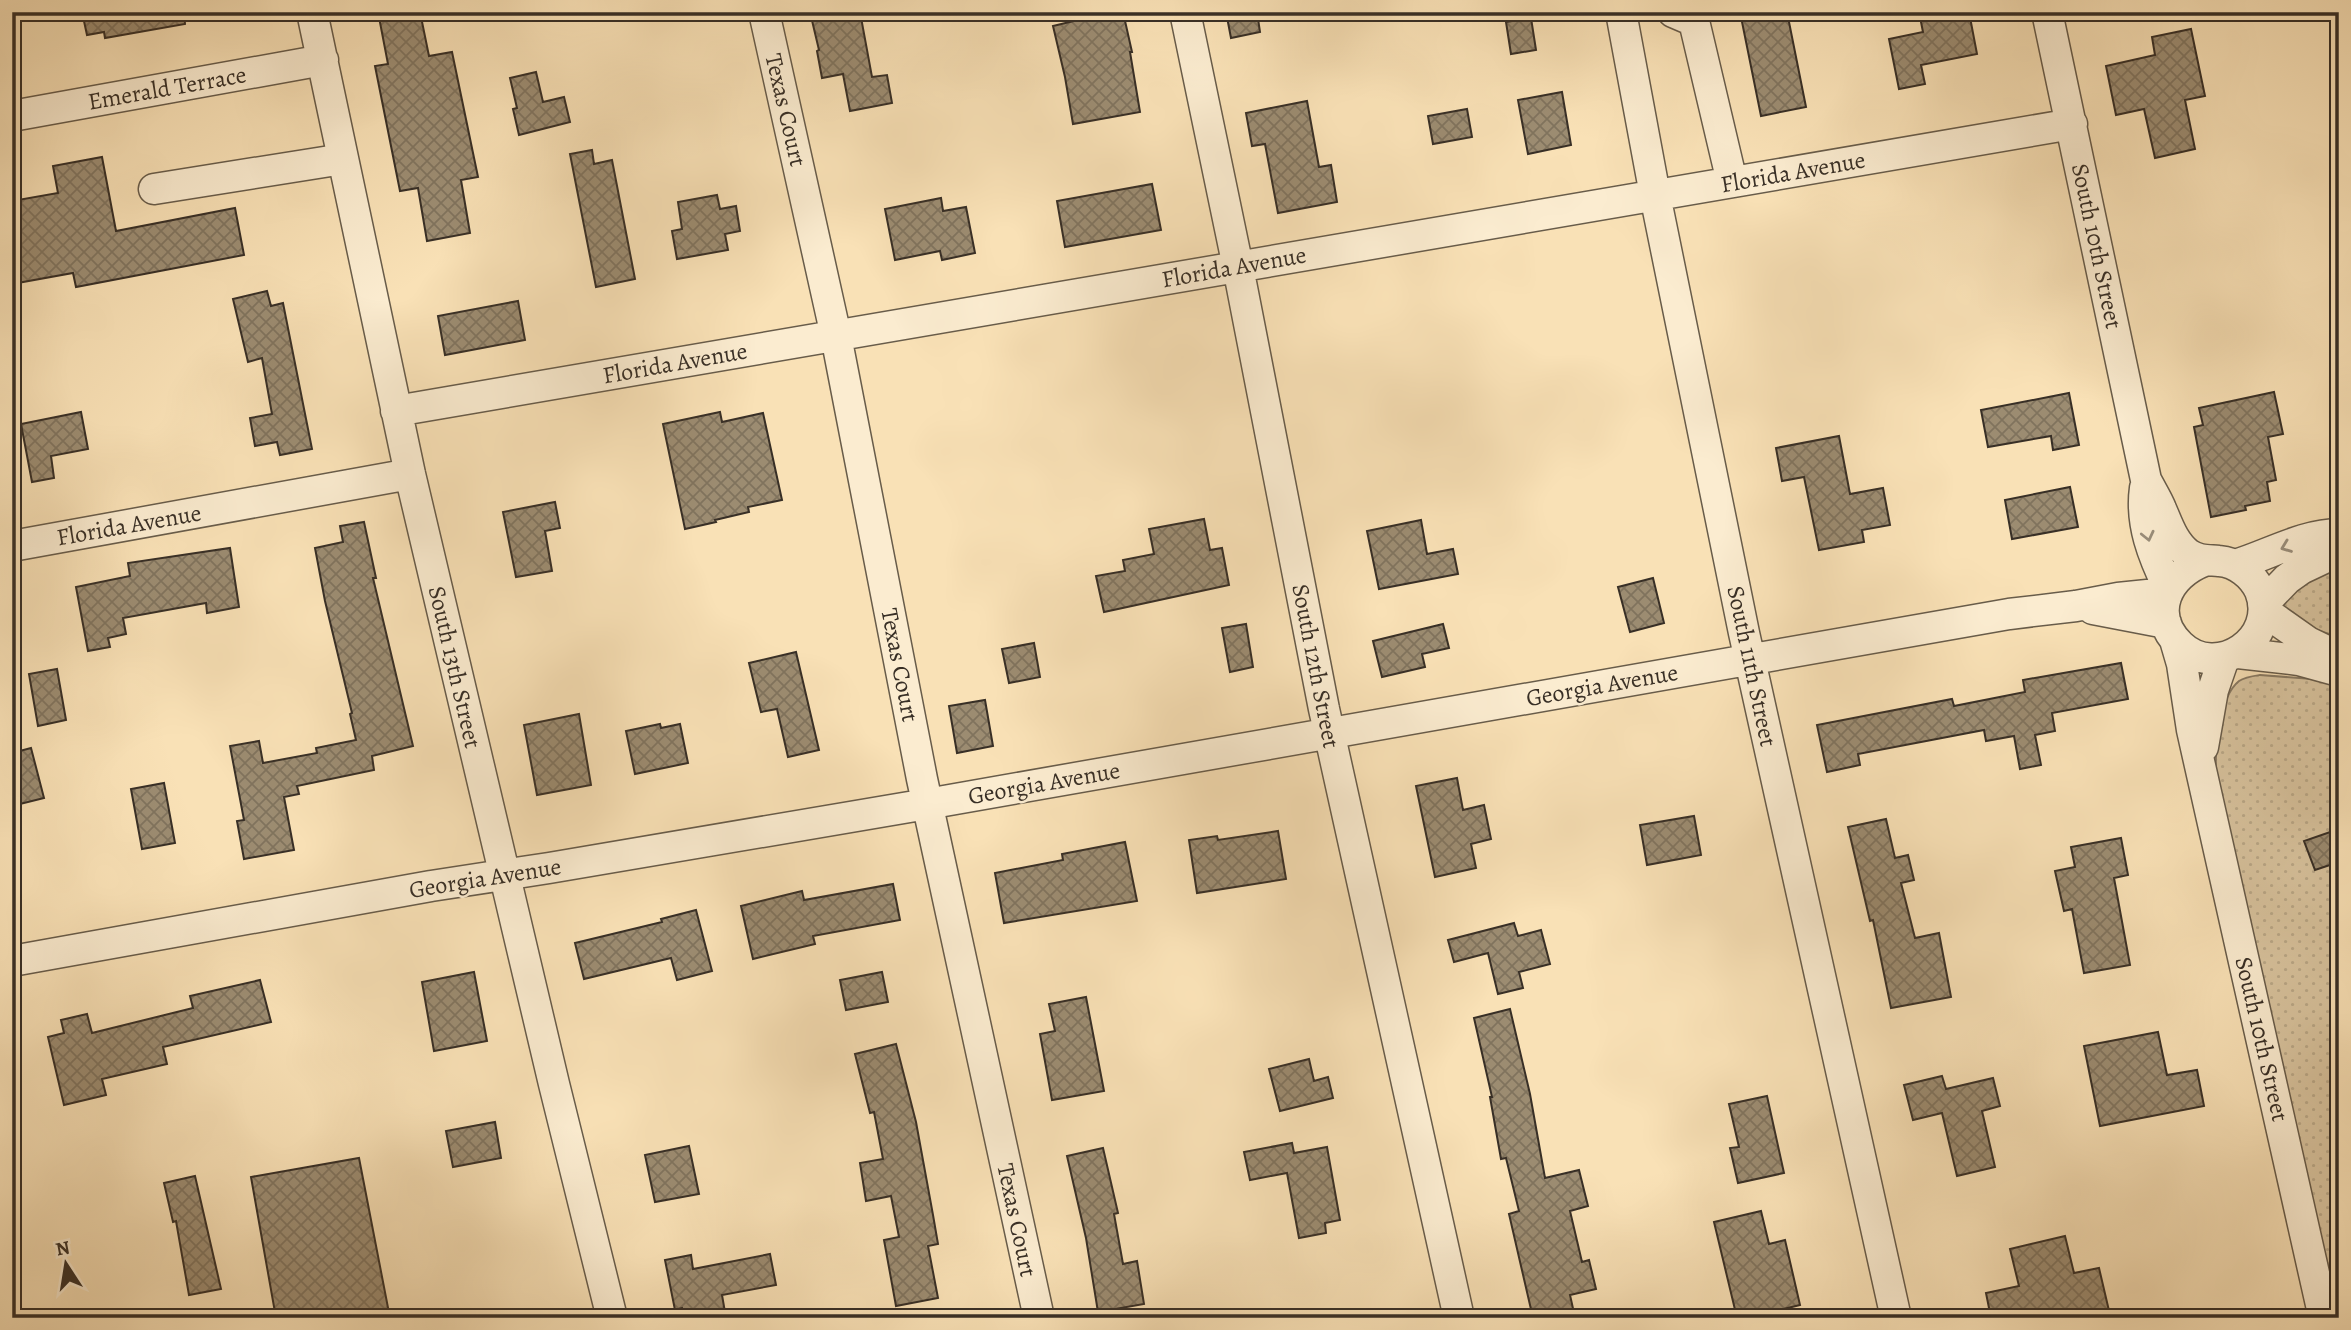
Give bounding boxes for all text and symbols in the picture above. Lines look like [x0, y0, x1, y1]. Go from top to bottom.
street label: Texas Court [757, 50, 815, 170]
street label: Emerald Terrace [85, 58, 249, 118]
street label: Florida Avenue [1718, 144, 1868, 200]
street label: South 10th Street [2064, 160, 2130, 332]
street label: Florida Avenue [1159, 239, 1309, 295]
street label: Florida Avenue [600, 335, 750, 391]
street label: Florida Avenue [54, 497, 204, 553]
one-way arrow [2140, 530, 2154, 542]
one-way arrow [2281, 539, 2293, 553]
street label: South 12th Street [1284, 581, 1348, 751]
street label: South 13th Street [421, 583, 489, 751]
street label: South 11th Street [1719, 583, 1785, 749]
street label: Texas Court [873, 605, 927, 725]
street label: Georgia Avenue [1524, 656, 1680, 714]
street label: Georgia Avenue [966, 754, 1122, 812]
street label: Georgia Avenue [407, 850, 563, 906]
street label: South 10th Street [2227, 953, 2297, 1125]
street label: Texas Court [989, 1160, 1045, 1280]
north arrow [32, 1228, 102, 1298]
text: N [53, 1234, 72, 1263]

